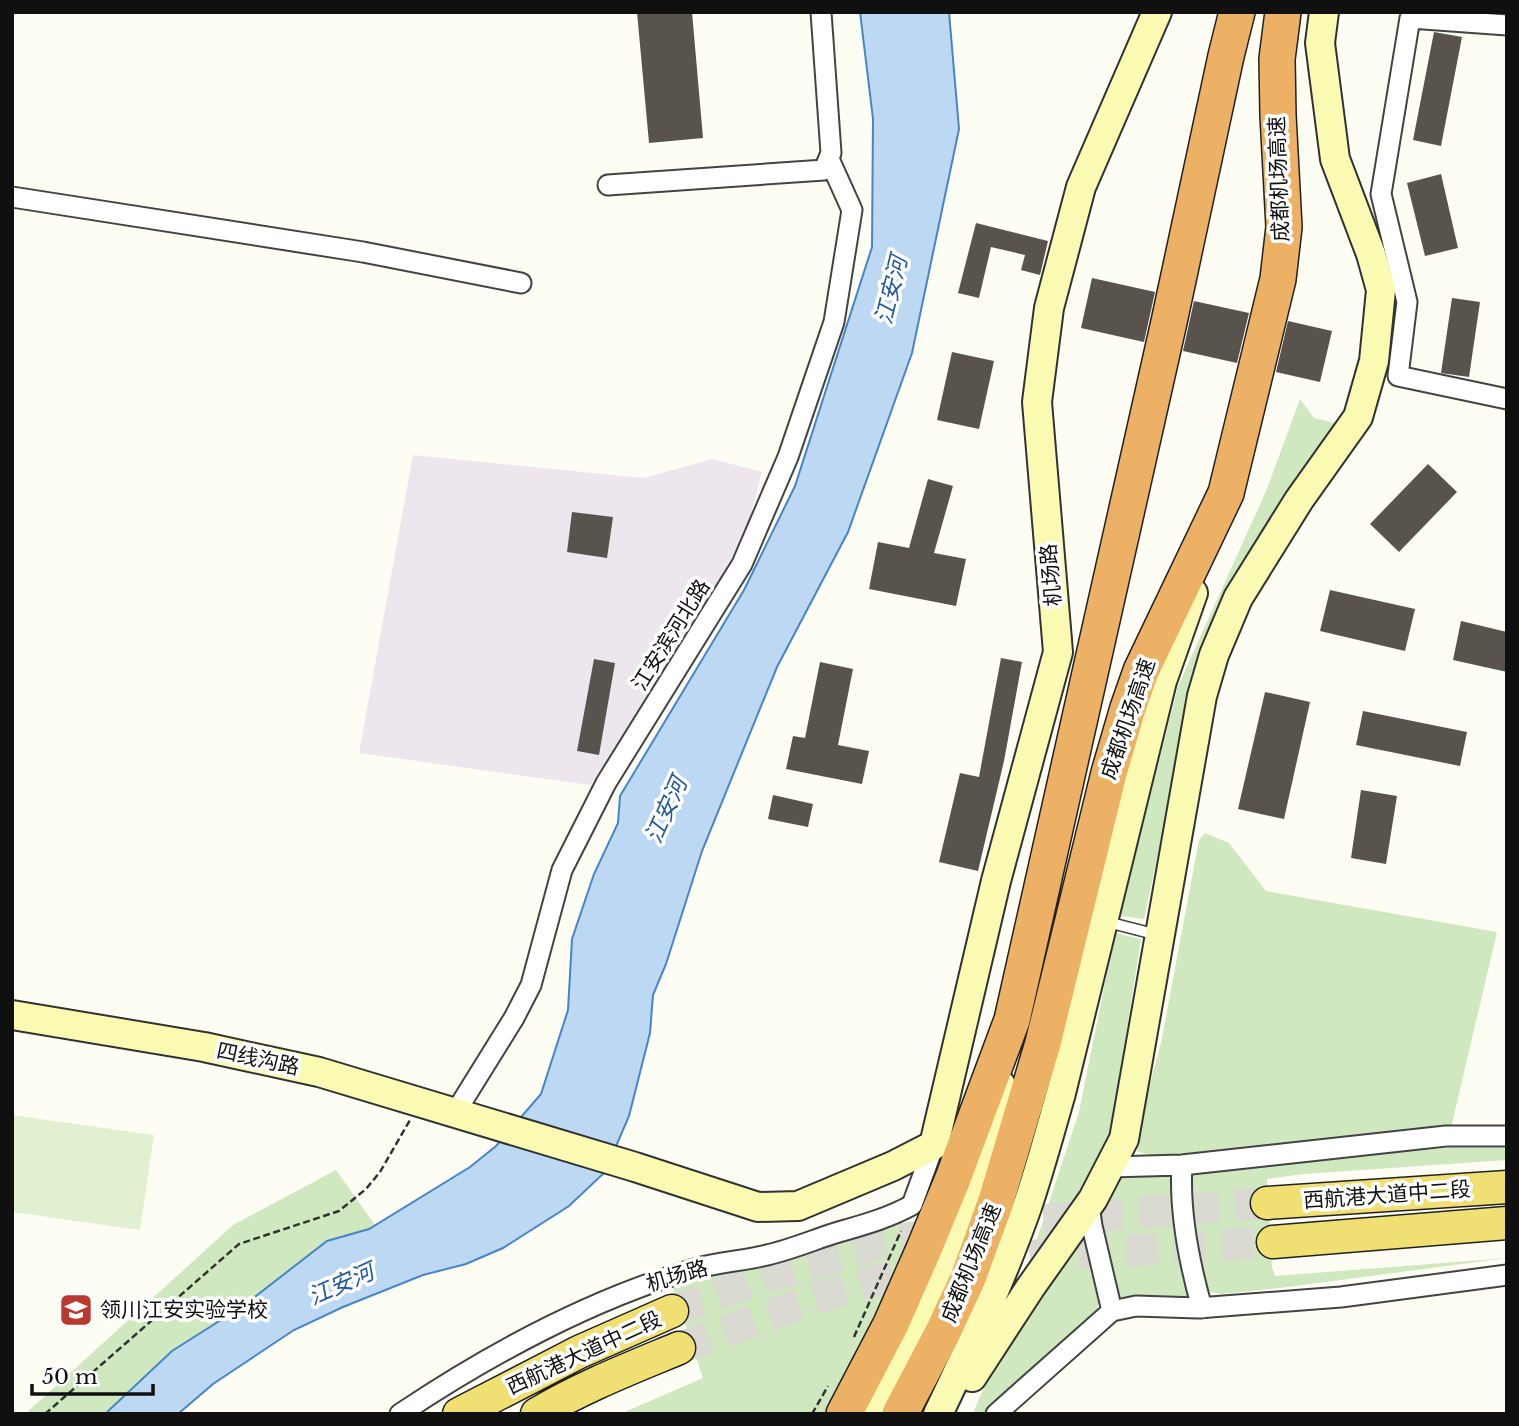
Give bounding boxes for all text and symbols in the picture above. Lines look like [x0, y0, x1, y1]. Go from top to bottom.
street label: 成都机场高速 [1264, 116, 1294, 242]
water label: 江安河 [869, 249, 914, 327]
street label: 机场路 [1035, 542, 1067, 608]
street label: 江安滨河北路 [627, 575, 715, 695]
street label: 成都机场高速 [1095, 655, 1161, 783]
water label: 江安河 [639, 769, 694, 847]
street label: 四线沟路 [214, 1038, 302, 1080]
street label: 西航港大道中二段 [1302, 1176, 1472, 1214]
street label: 成都机场高速 [935, 1200, 1007, 1326]
street label: 机场路 [643, 1255, 711, 1297]
water label: 江安河 [304, 1256, 382, 1311]
school or university icon: 领川江安实验学校 [57, 1291, 95, 1329]
place label: 领川江安实验学校 [100, 1297, 268, 1323]
street label: 西航港大道中二段 [502, 1306, 666, 1400]
scale bar [32, 1352, 152, 1396]
text: 50 m [42, 1364, 98, 1390]

